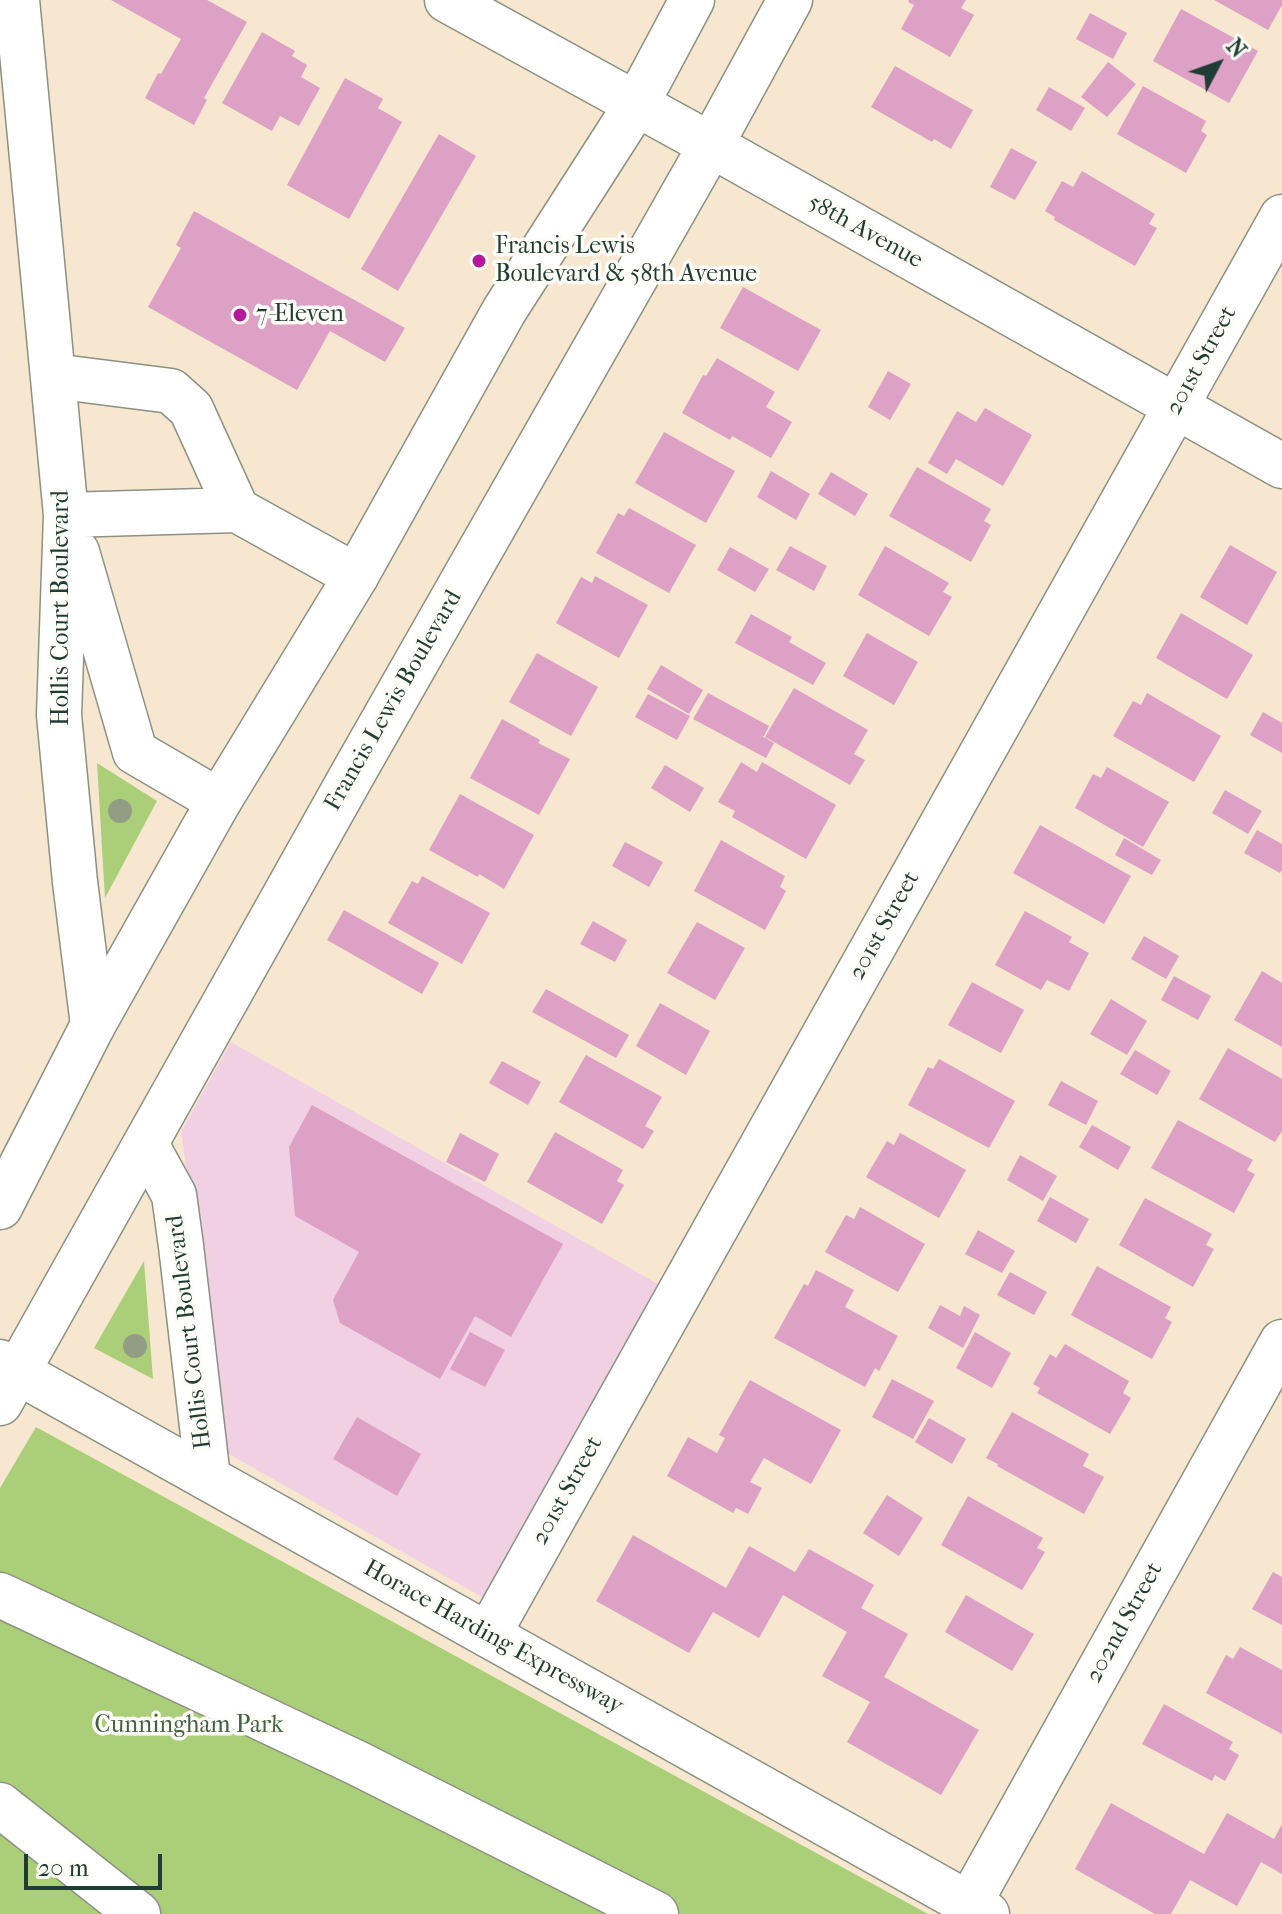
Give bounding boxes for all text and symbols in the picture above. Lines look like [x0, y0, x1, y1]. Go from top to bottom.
north arrow [1178, 24, 1258, 104]
text: N [1221, 33, 1251, 63]
street label: 58th Avenue [802, 189, 928, 275]
place label: Francis Lewis Boulevard & 58th Avenue [495, 233, 757, 289]
marker: Francis Lewis Boulevard & 58th Avenue [470, 252, 488, 270]
place label: 7-Eleven [256, 301, 344, 329]
street label: 201st Street [1160, 302, 1244, 420]
marker: 7-Eleven [231, 306, 249, 324]
street label: Hollis Court Boulevard [48, 490, 76, 726]
street label: Francis Lewis Boulevard [319, 586, 469, 816]
street label: 201st Street [843, 867, 927, 985]
street label: Hollis Court Boulevard [161, 1213, 219, 1451]
street label: 201st Street [526, 1432, 610, 1550]
street label: Horace Harding Expressway [358, 1555, 628, 1721]
street label: 202nd Street [1080, 1558, 1170, 1688]
park label: Cunningham Park [95, 1712, 283, 1740]
scale bar [28, 1838, 166, 1888]
text: 20 m [38, 1854, 89, 1882]

